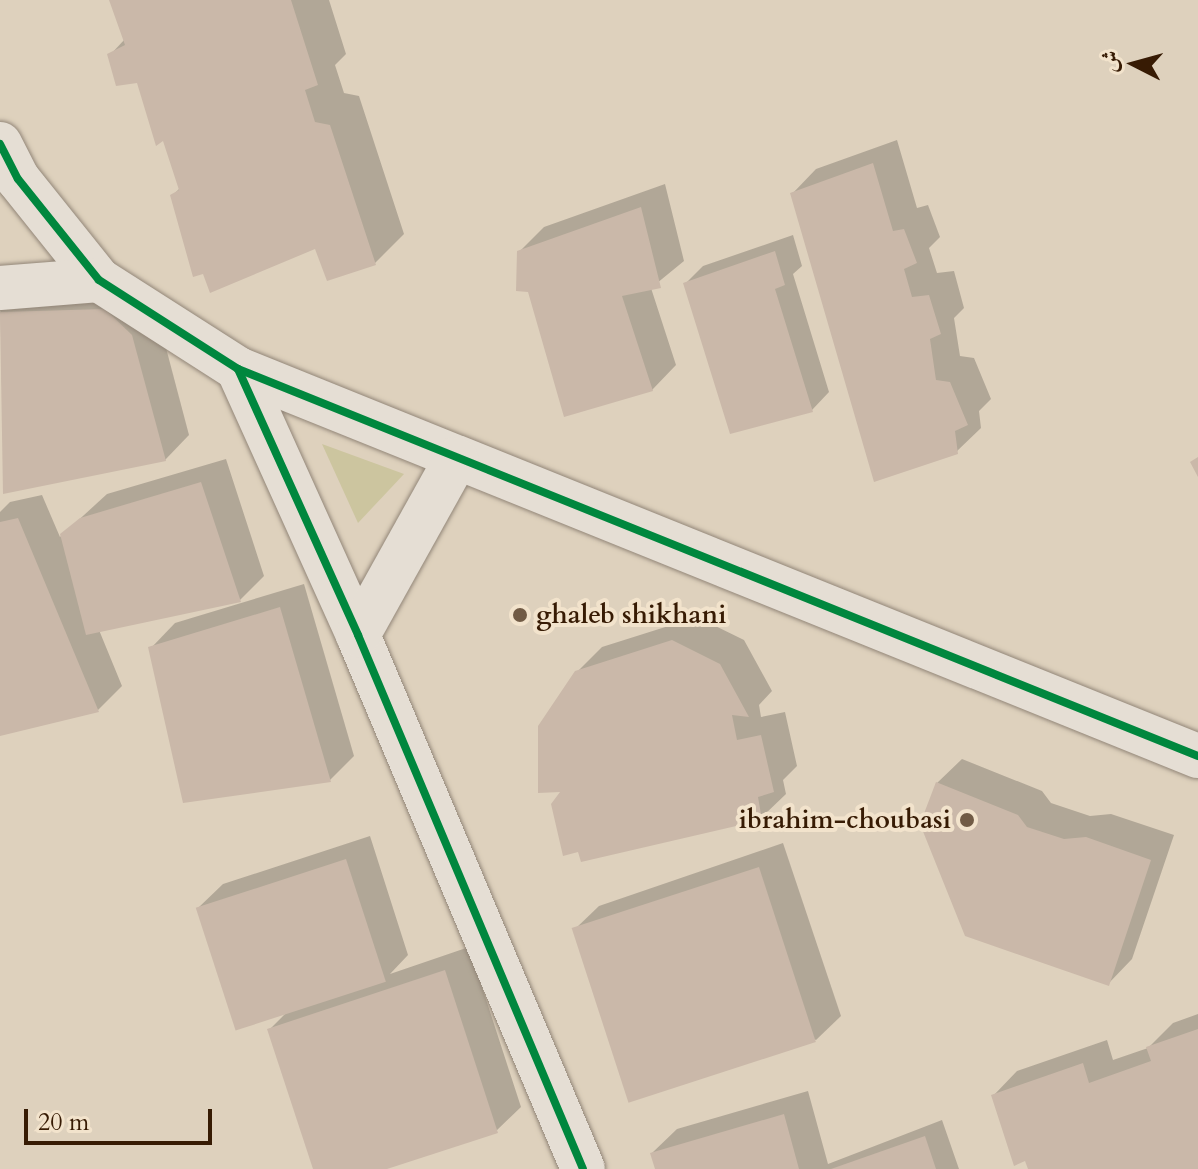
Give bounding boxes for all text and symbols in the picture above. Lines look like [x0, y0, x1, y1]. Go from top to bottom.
north arrow [1094, 24, 1174, 104]
text: ش [1094, 49, 1126, 74]
place label: ghaleb shikhani [536, 599, 726, 631]
marker: ghaleb shikhani [511, 606, 529, 624]
place label: ibrahim-choubasi [739, 804, 951, 836]
marker: ibrahim-choubasi [958, 811, 976, 829]
scale bar [28, 1093, 216, 1143]
text: 20 m [38, 1106, 89, 1139]

